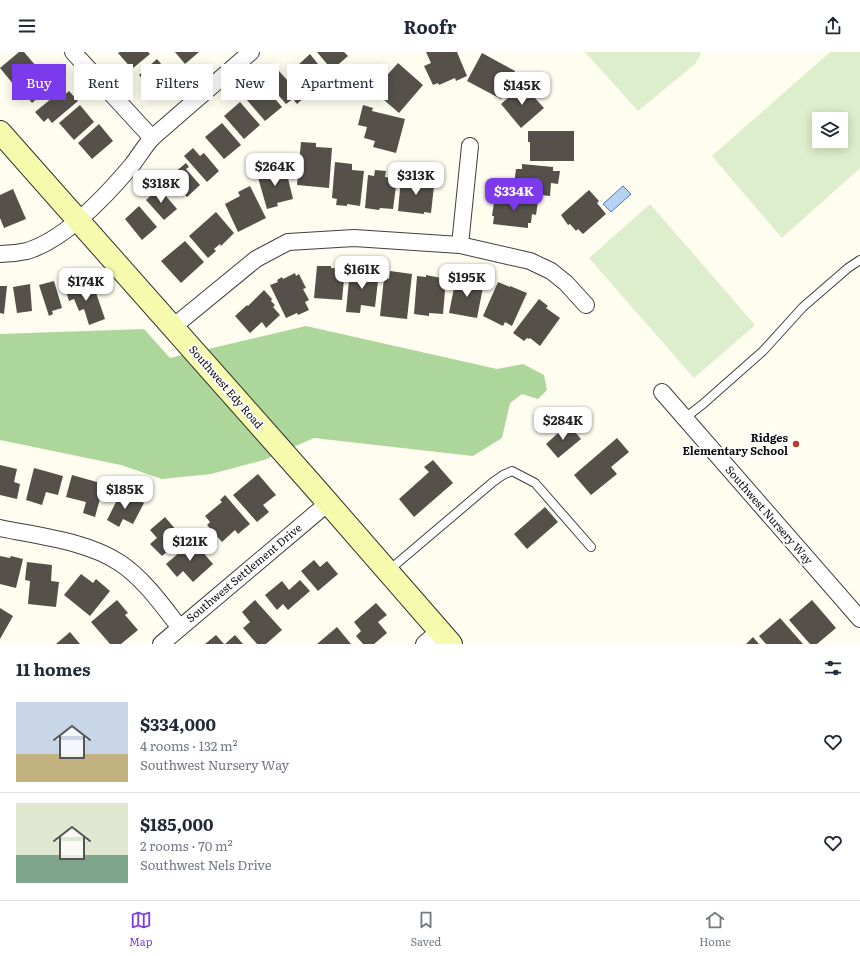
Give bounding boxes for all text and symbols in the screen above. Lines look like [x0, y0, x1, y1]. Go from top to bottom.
text: Roofr [404, 13, 456, 40]
icon: menu [16, 15, 38, 37]
icon: share [822, 15, 844, 37]
chip: Buy [12, 64, 66, 100]
chip: Rent [74, 64, 133, 100]
chip: Filters [141, 64, 213, 100]
chip: New [221, 64, 279, 100]
chip: Apartment [287, 64, 388, 100]
pin: $145K [494, 72, 550, 106]
text: $145K [503, 75, 541, 94]
map controls [812, 112, 848, 148]
button: layers [812, 112, 848, 148]
pin: $264K [247, 153, 303, 187]
text: $264K [255, 156, 295, 175]
pin: $313K [388, 162, 444, 196]
text: $313K [397, 165, 435, 184]
pin: $318K [133, 170, 189, 204]
text: $318K [142, 173, 180, 192]
pin: $334K [486, 178, 542, 212]
text: $334K [494, 181, 534, 200]
pin: $161K [334, 256, 390, 290]
text: $161K [344, 259, 380, 278]
pin: $195K [439, 264, 495, 298]
text: $195K [448, 267, 486, 286]
pin: $174K [58, 268, 114, 302]
text: $174K [68, 271, 104, 290]
street label: Southwest Edy Road [186, 341, 268, 432]
pin: $284K [535, 407, 591, 441]
text: $284K [543, 410, 583, 429]
place label: Ridges Elementary School [683, 429, 789, 458]
marker: Ridges Elementary School [791, 439, 801, 449]
street label: Southwest Nursery Way [722, 462, 818, 568]
pin: $185K [97, 476, 153, 510]
text: $185K [106, 479, 144, 498]
street label: Southwest Settlement Drive [182, 519, 305, 625]
pin: $121K [162, 528, 218, 562]
text: $121K [172, 531, 208, 550]
text: 11 homes [16, 656, 90, 681]
icon: filters [822, 657, 844, 679]
text: $334,000 [140, 711, 216, 736]
icon: home [48, 718, 96, 766]
icon: heart [822, 731, 844, 753]
text: 4 rooms · 132 m² [140, 736, 238, 755]
text: Southwest Nursery Way [140, 755, 289, 774]
text: $185,000 [140, 811, 213, 836]
icon: home [48, 819, 96, 867]
icon: heart [822, 832, 844, 854]
text: 2 rooms · 70 m² [140, 836, 233, 855]
text: Southwest Nels Drive [140, 855, 271, 874]
tab: Map [129, 909, 152, 949]
tab: Saved [410, 909, 441, 949]
tab: Home [699, 909, 731, 949]

